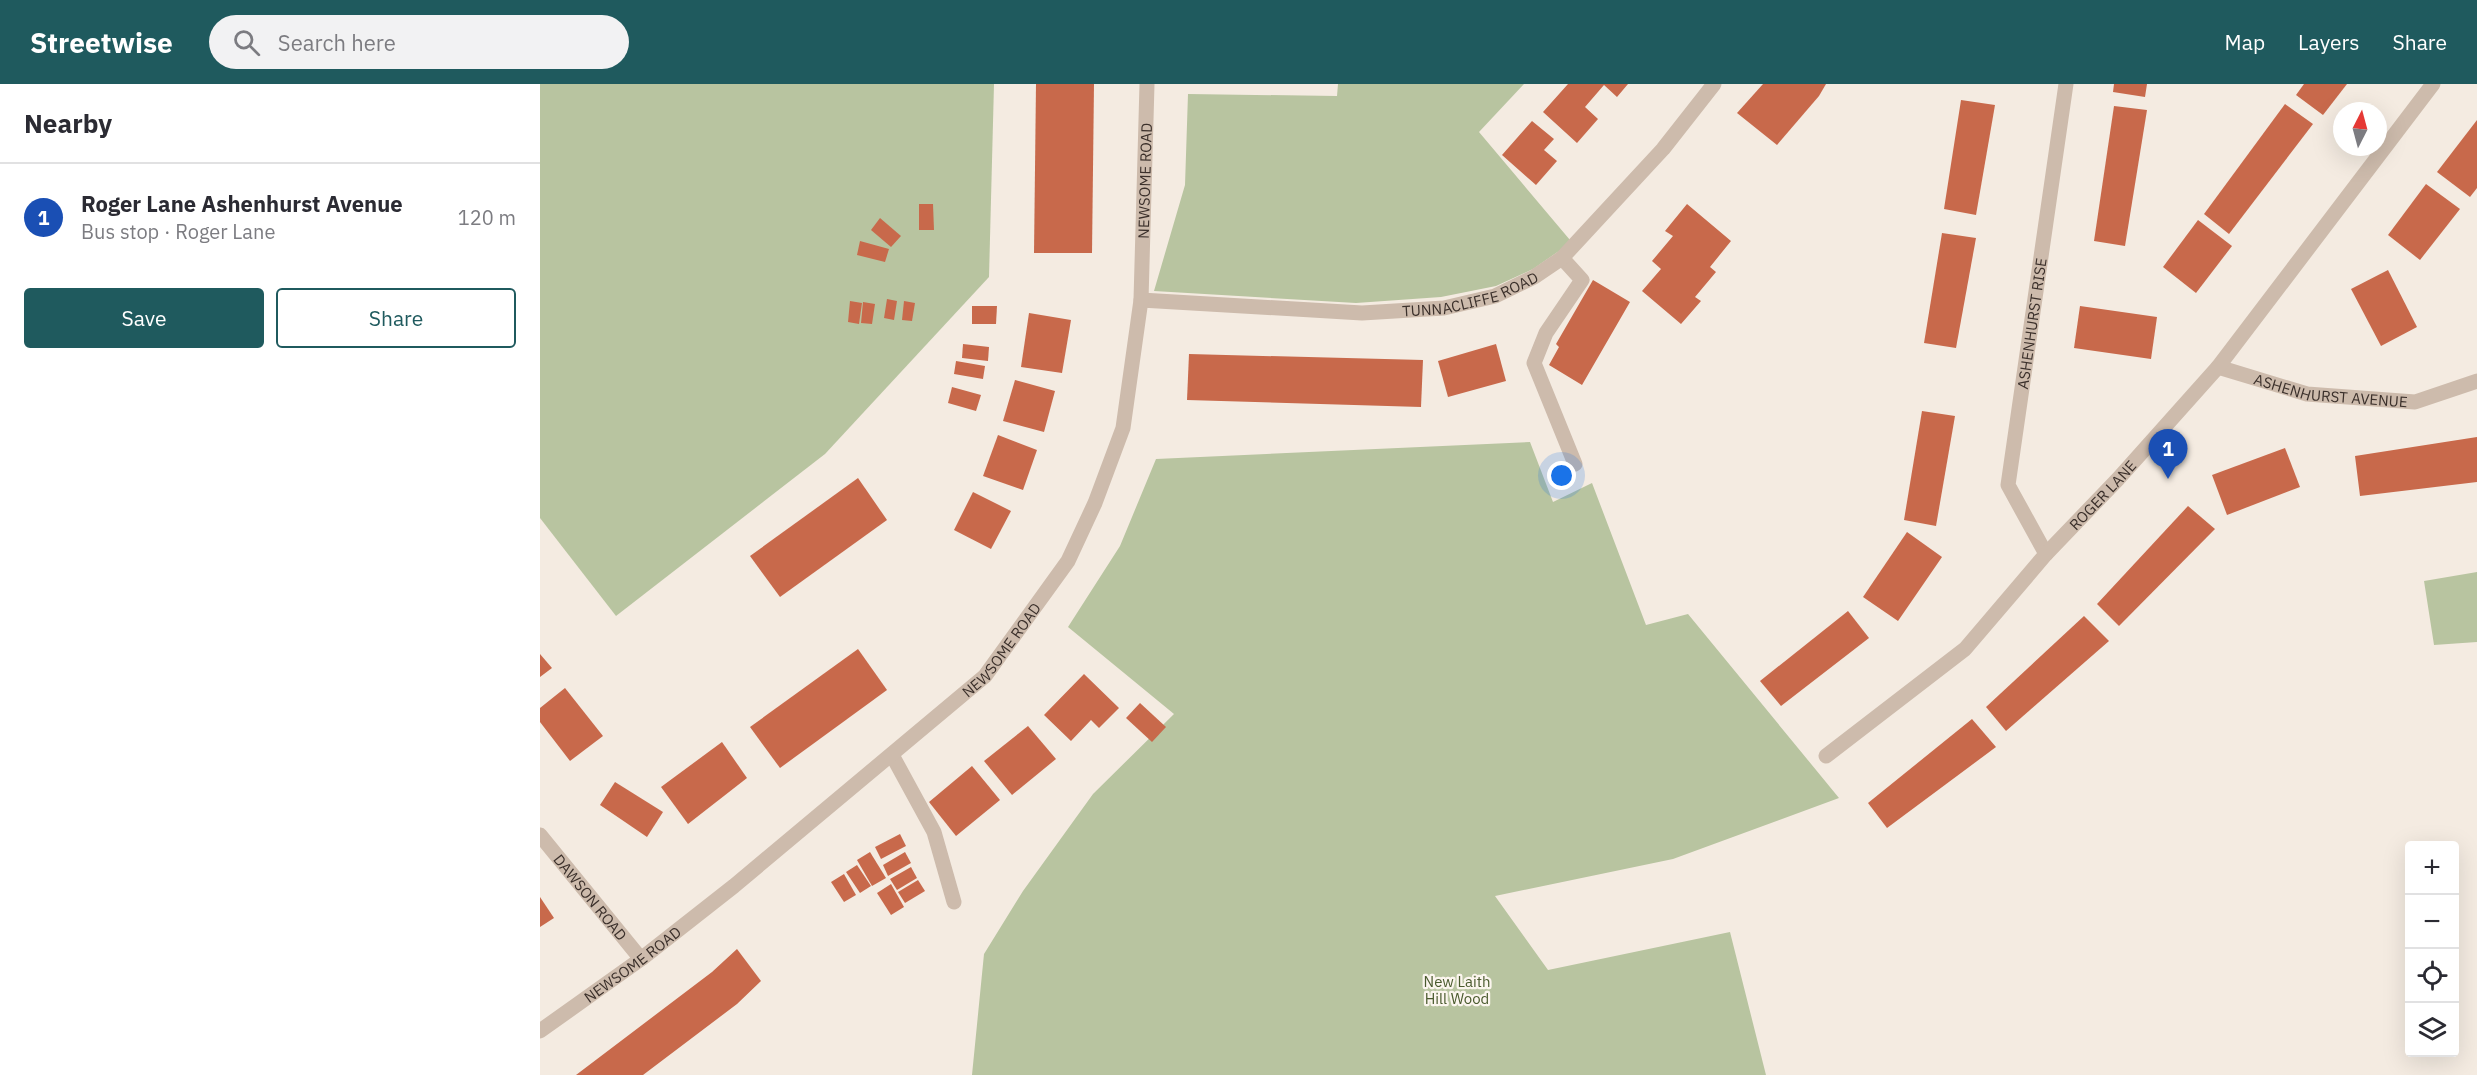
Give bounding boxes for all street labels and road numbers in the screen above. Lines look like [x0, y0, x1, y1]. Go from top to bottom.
street label: NEWSOME ROAD [1133, 122, 1155, 239]
street label: ASHENHURST RISE [2012, 257, 2050, 390]
street label: TUNNACLIFFE ROAD [1402, 267, 1541, 320]
street label: ASHENHURST AVENUE [2252, 369, 2408, 411]
street label: ROGER LANE [2065, 456, 2140, 534]
street label: NEWSOME ROAD [958, 599, 1045, 701]
street label: DAWSON ROAD [550, 850, 631, 944]
street label: NEWSOME ROAD [580, 922, 685, 1006]

